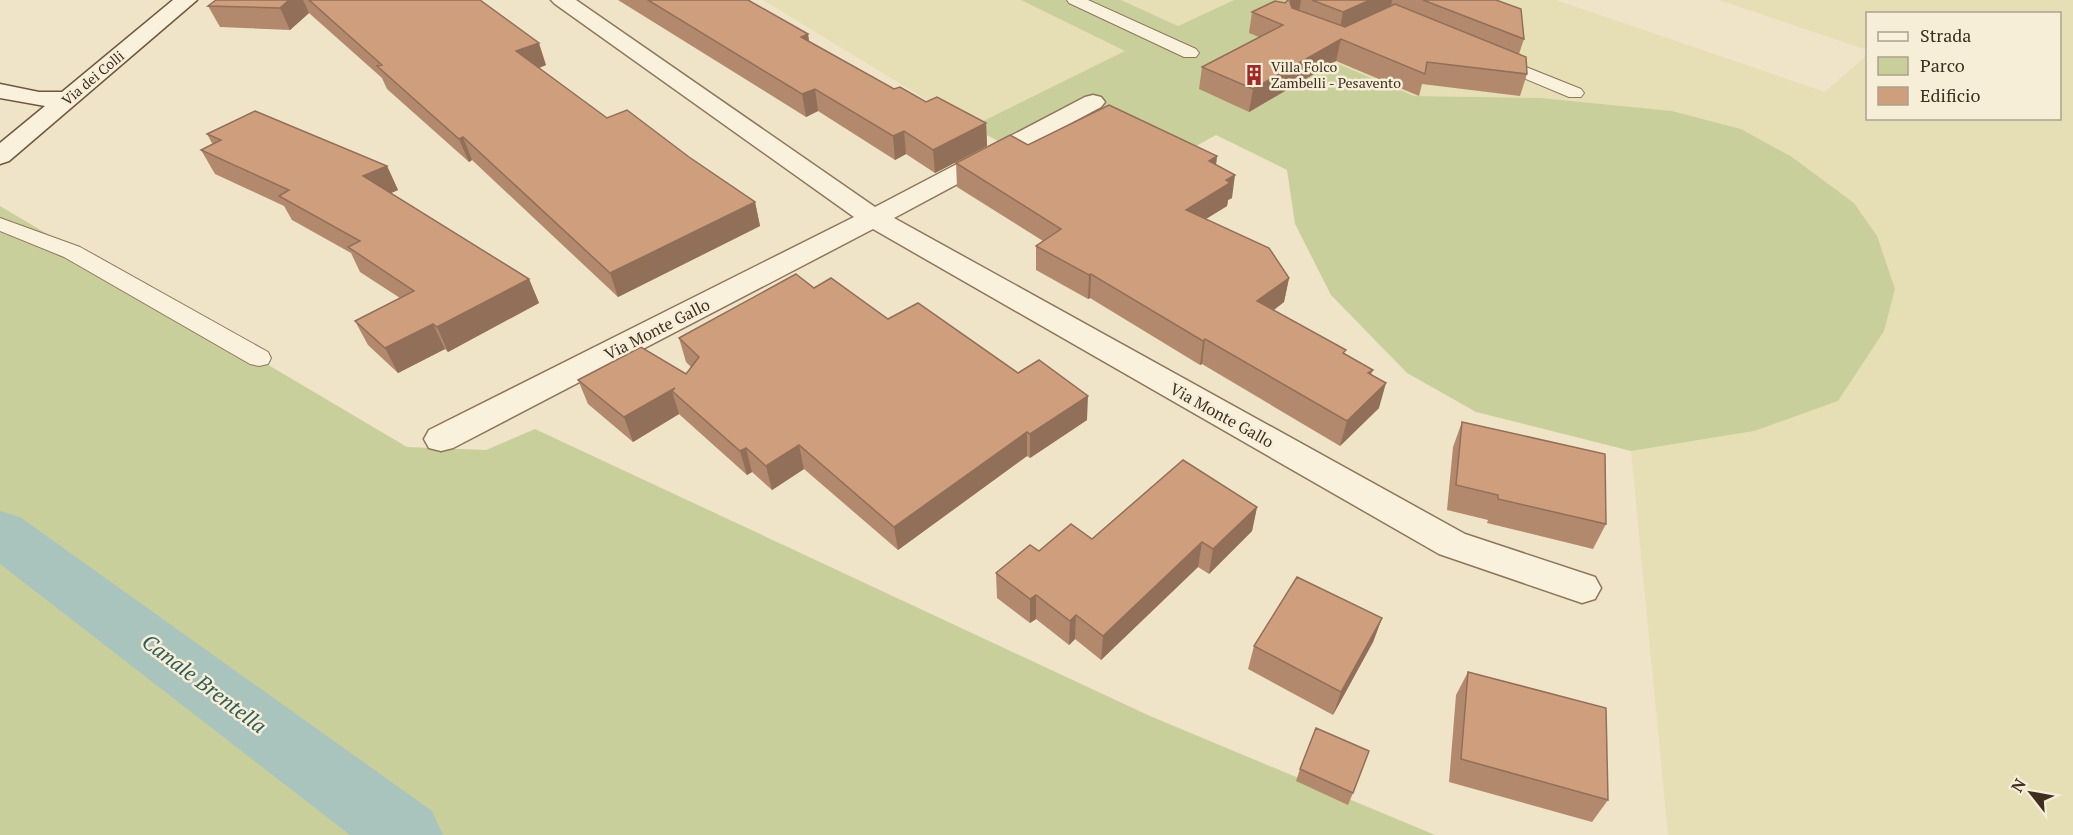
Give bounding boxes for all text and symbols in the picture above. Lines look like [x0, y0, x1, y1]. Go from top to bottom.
legend [1866, 12, 2061, 120]
text: Strada [1920, 23, 1971, 47]
street label: Via dei Colli [58, 46, 128, 109]
text: Parco [1920, 53, 1965, 77]
place label: Villa Folco Zambelli - Pesavento [1271, 57, 1401, 92]
building icon: Villa Folco Zambelli - Pesavento [1242, 63, 1266, 87]
text: Edificio [1920, 83, 1980, 107]
street label: Via Monte Gallo [601, 293, 714, 365]
street label: Via Monte Gallo [1166, 377, 1278, 453]
water label: Canale Brentella [137, 627, 272, 739]
north arrow [2001, 763, 2061, 823]
text: N [2006, 774, 2031, 796]

